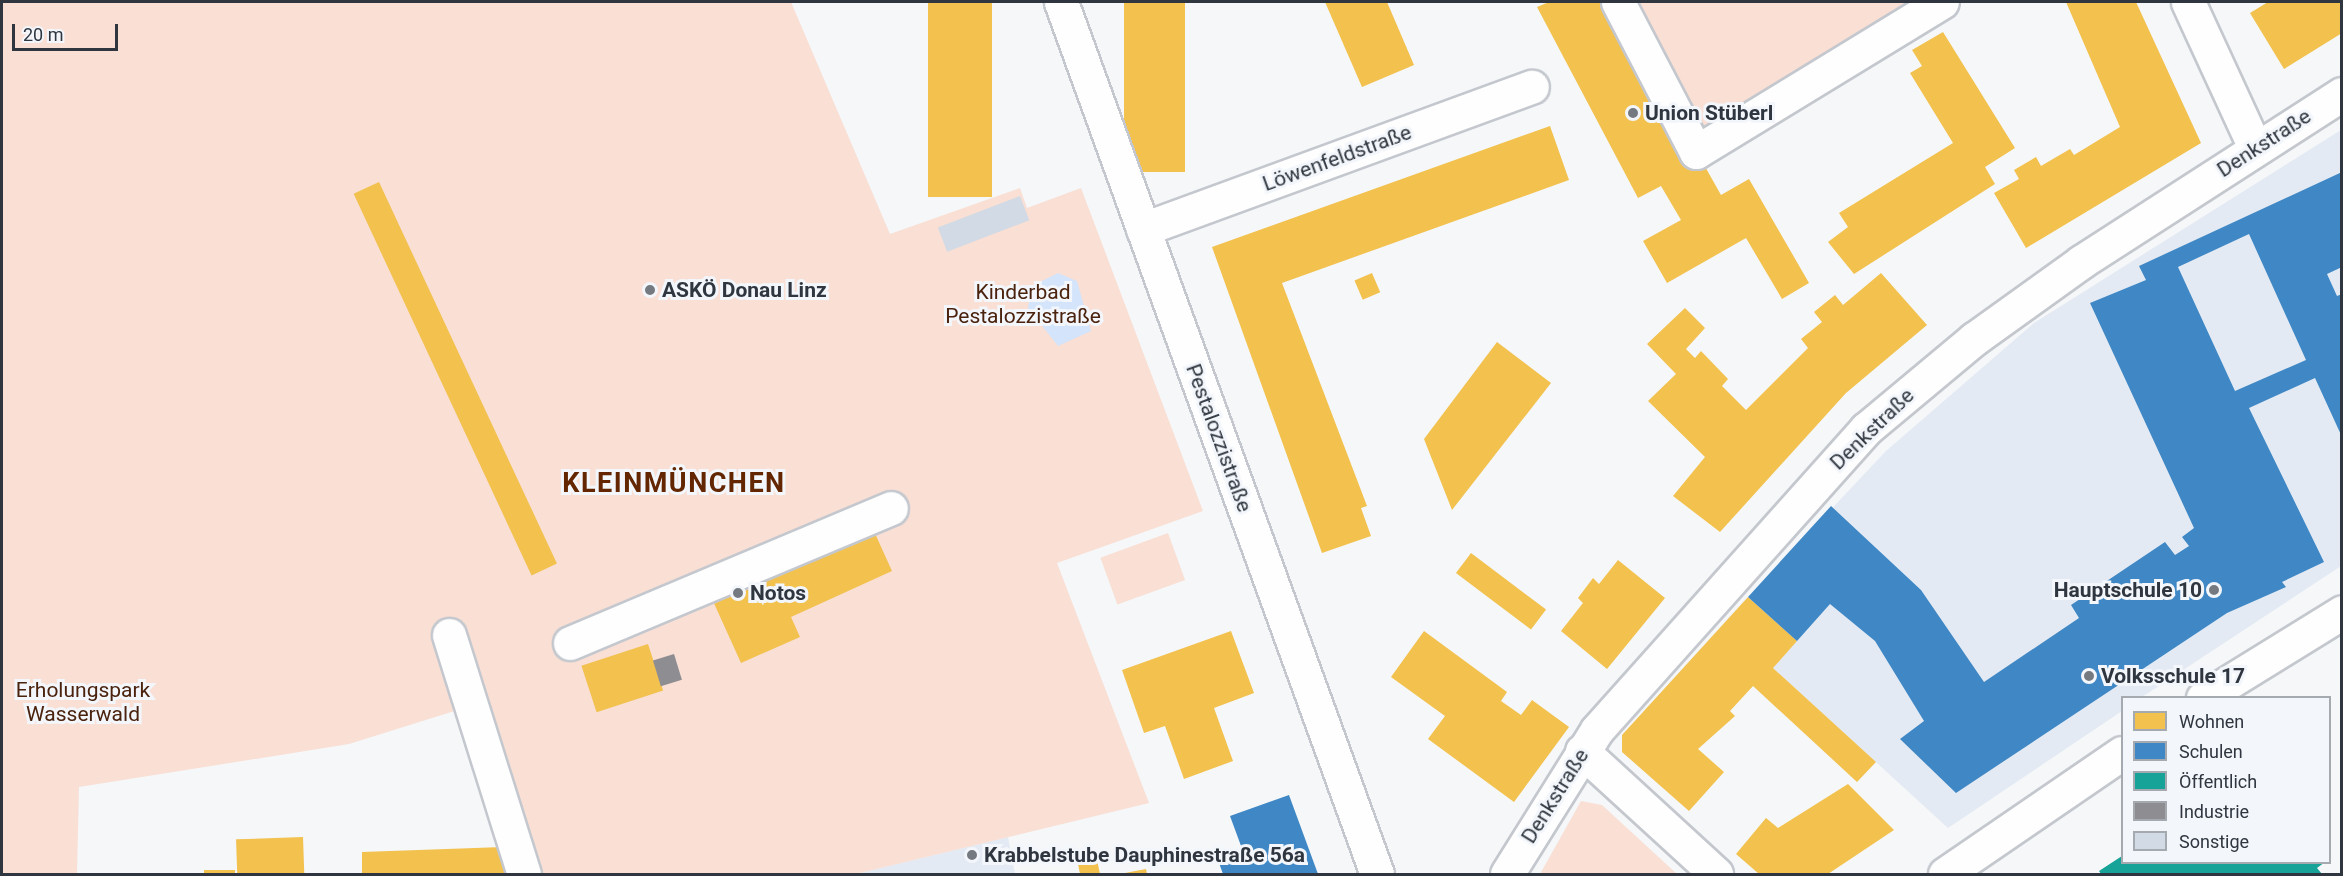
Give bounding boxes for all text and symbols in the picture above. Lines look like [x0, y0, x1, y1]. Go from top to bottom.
scale bar [15, 12, 122, 50]
text: 20 m [23, 24, 63, 45]
place label: Union Stüberl [1645, 100, 1773, 126]
street label: Denkstraße [2212, 103, 2316, 183]
marker: Union Stüberl [1626, 106, 1640, 120]
street label: Löwenfeldstraße [1259, 119, 1415, 197]
place label: ASKÖ Donau Linz [662, 277, 827, 303]
park label: Kinderbad Pestalozzistraße [945, 279, 1101, 329]
marker: ASKÖ Donau Linz [643, 283, 657, 297]
street label: Pestalozzistraße [1181, 361, 1257, 515]
street label: Denkstraße [1825, 383, 1919, 475]
district label: KLEINMÜNCHEN [562, 468, 786, 500]
place label: Hauptschule 10 [2054, 577, 2202, 603]
place label: Notos [750, 580, 806, 606]
marker: Hauptschule 10 [2207, 583, 2221, 597]
marker: Notos [731, 586, 745, 600]
place label: Volksschule 17 [2101, 663, 2245, 689]
marker: Volksschule 17 [2082, 669, 2096, 683]
park label: Erholungspark Wasserwald [16, 677, 150, 727]
legend [2121, 696, 2331, 864]
text: Wohnen [2179, 711, 2244, 732]
text: Schulen [2179, 741, 2243, 762]
street label: Denkstraße [1516, 744, 1594, 848]
text: Öffentlich [2179, 771, 2257, 792]
text: Industrie [2179, 801, 2249, 822]
text: Sonstige [2179, 831, 2249, 852]
place label: Krabbelstube Dauphinestraße 56a [984, 842, 1305, 868]
marker: Krabbelstube Dauphinestraße 56a [965, 848, 979, 862]

